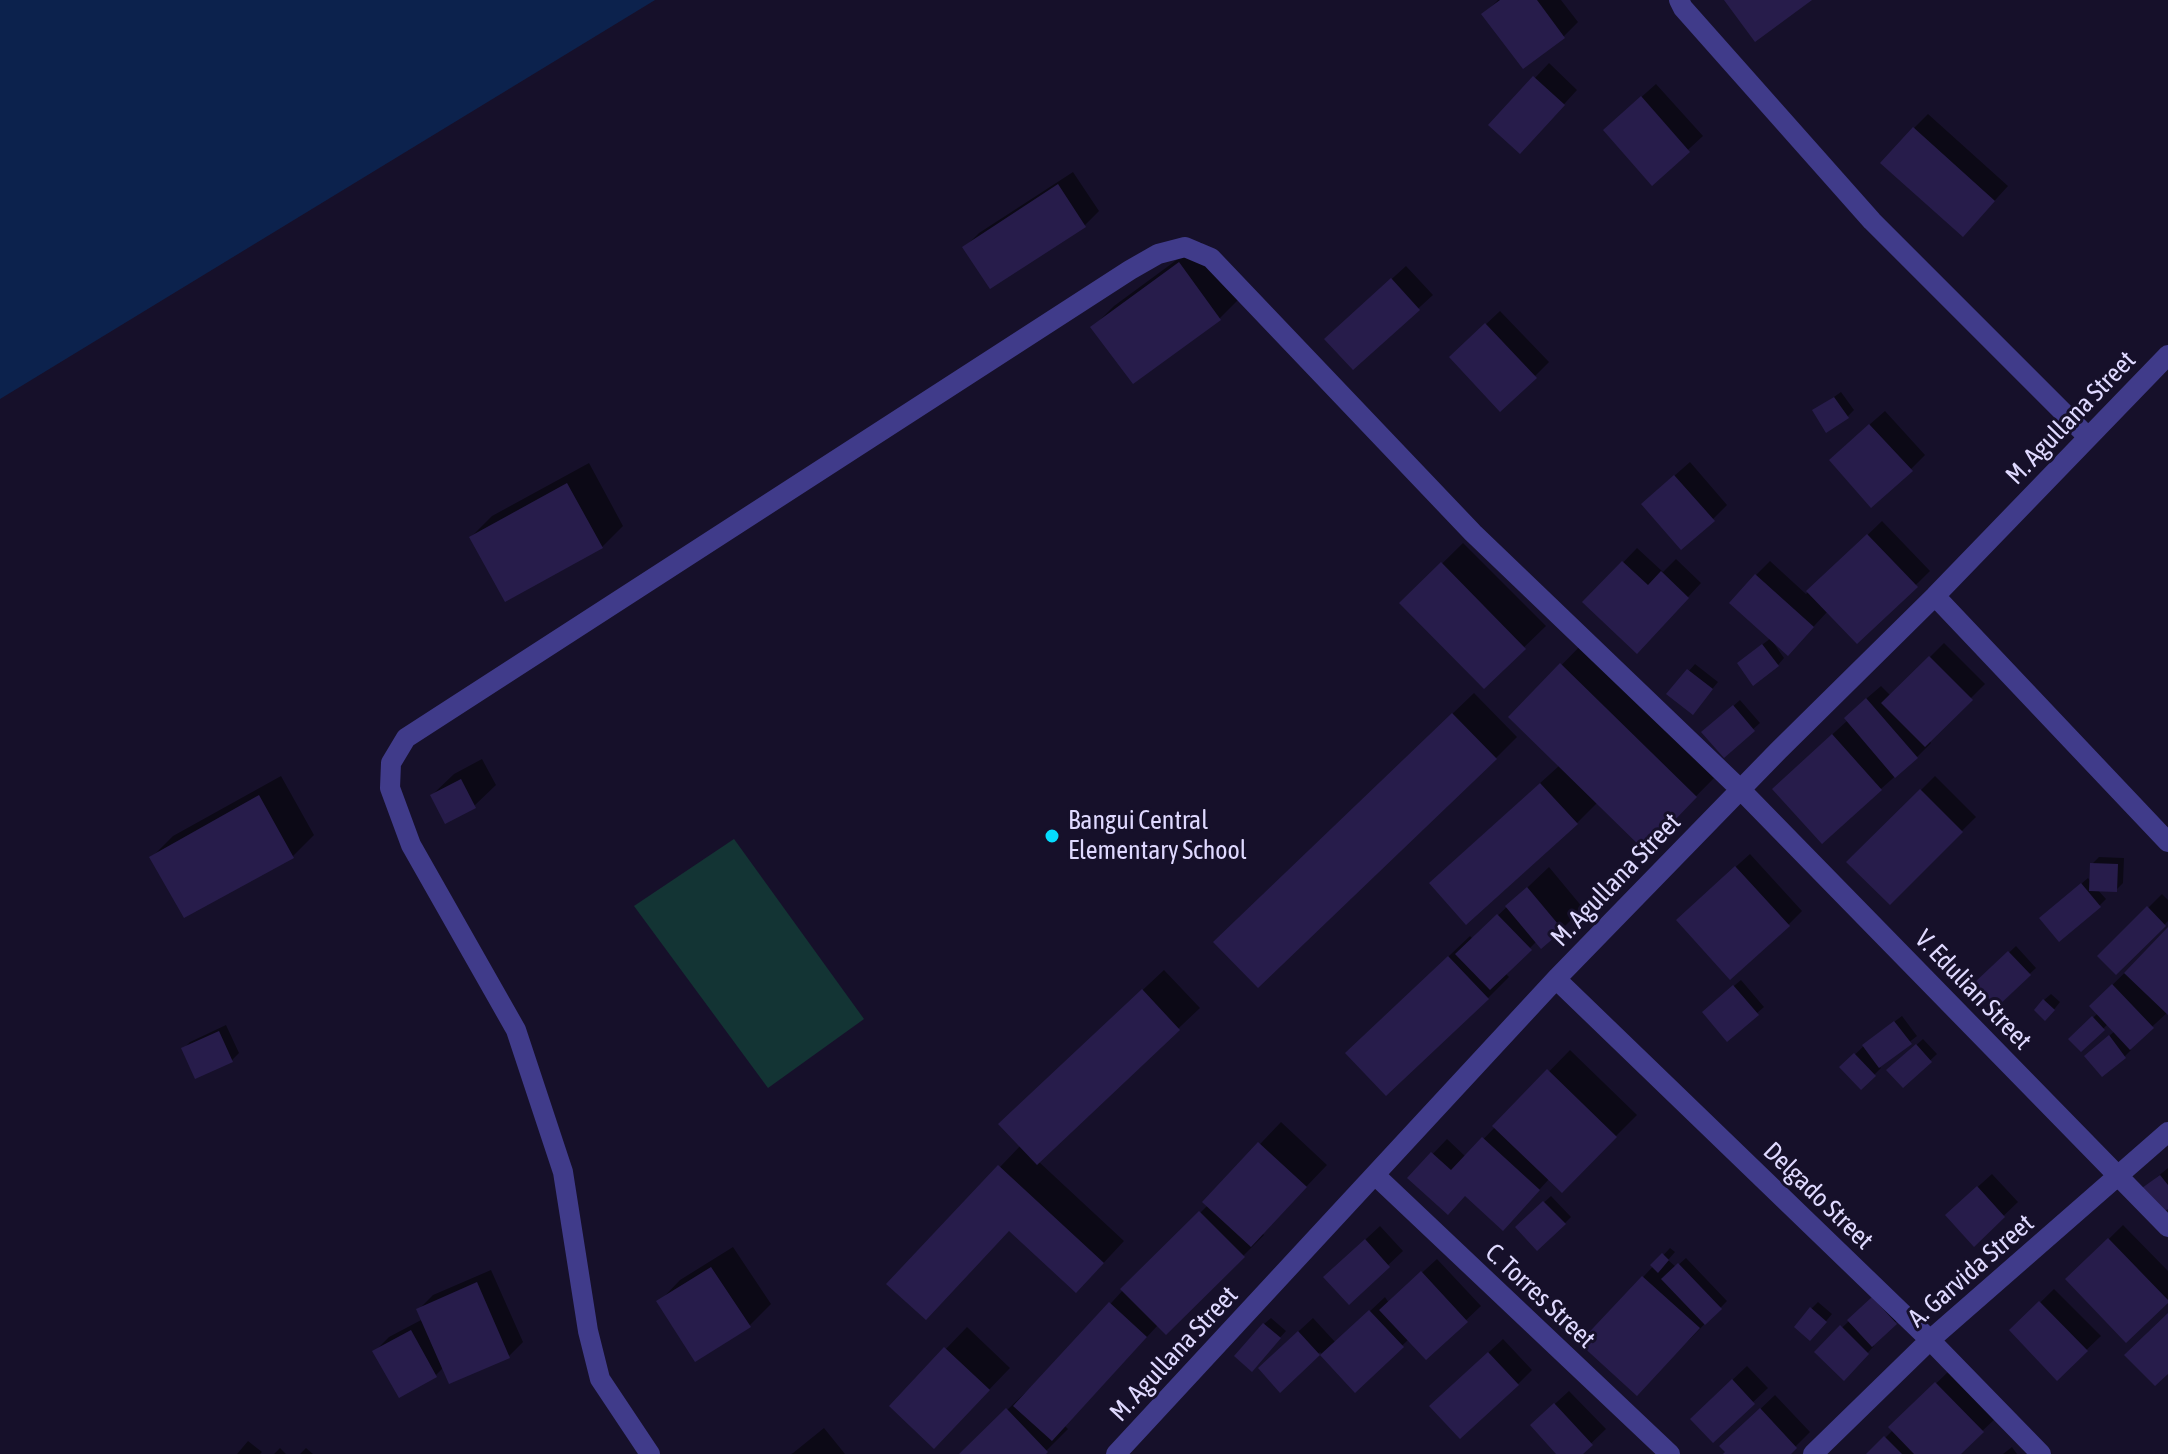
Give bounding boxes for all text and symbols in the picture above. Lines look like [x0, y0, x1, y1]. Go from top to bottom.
street label: M. Agullana Street [2000, 345, 2142, 491]
place label: Bangui Central Elementary School [1068, 805, 1247, 866]
street label: M. Agullana Street [1545, 807, 1687, 953]
marker: Bangui Central Elementary School [1043, 827, 1061, 845]
street label: V. Edulian Street [1908, 924, 2038, 1056]
street label: Delgado Street [1757, 1136, 1879, 1256]
street label: A. Garvida Street [1902, 1208, 2040, 1334]
street label: C. Torres Street [1479, 1237, 1601, 1355]
street label: M. Agullana Street [1104, 1280, 1244, 1428]

